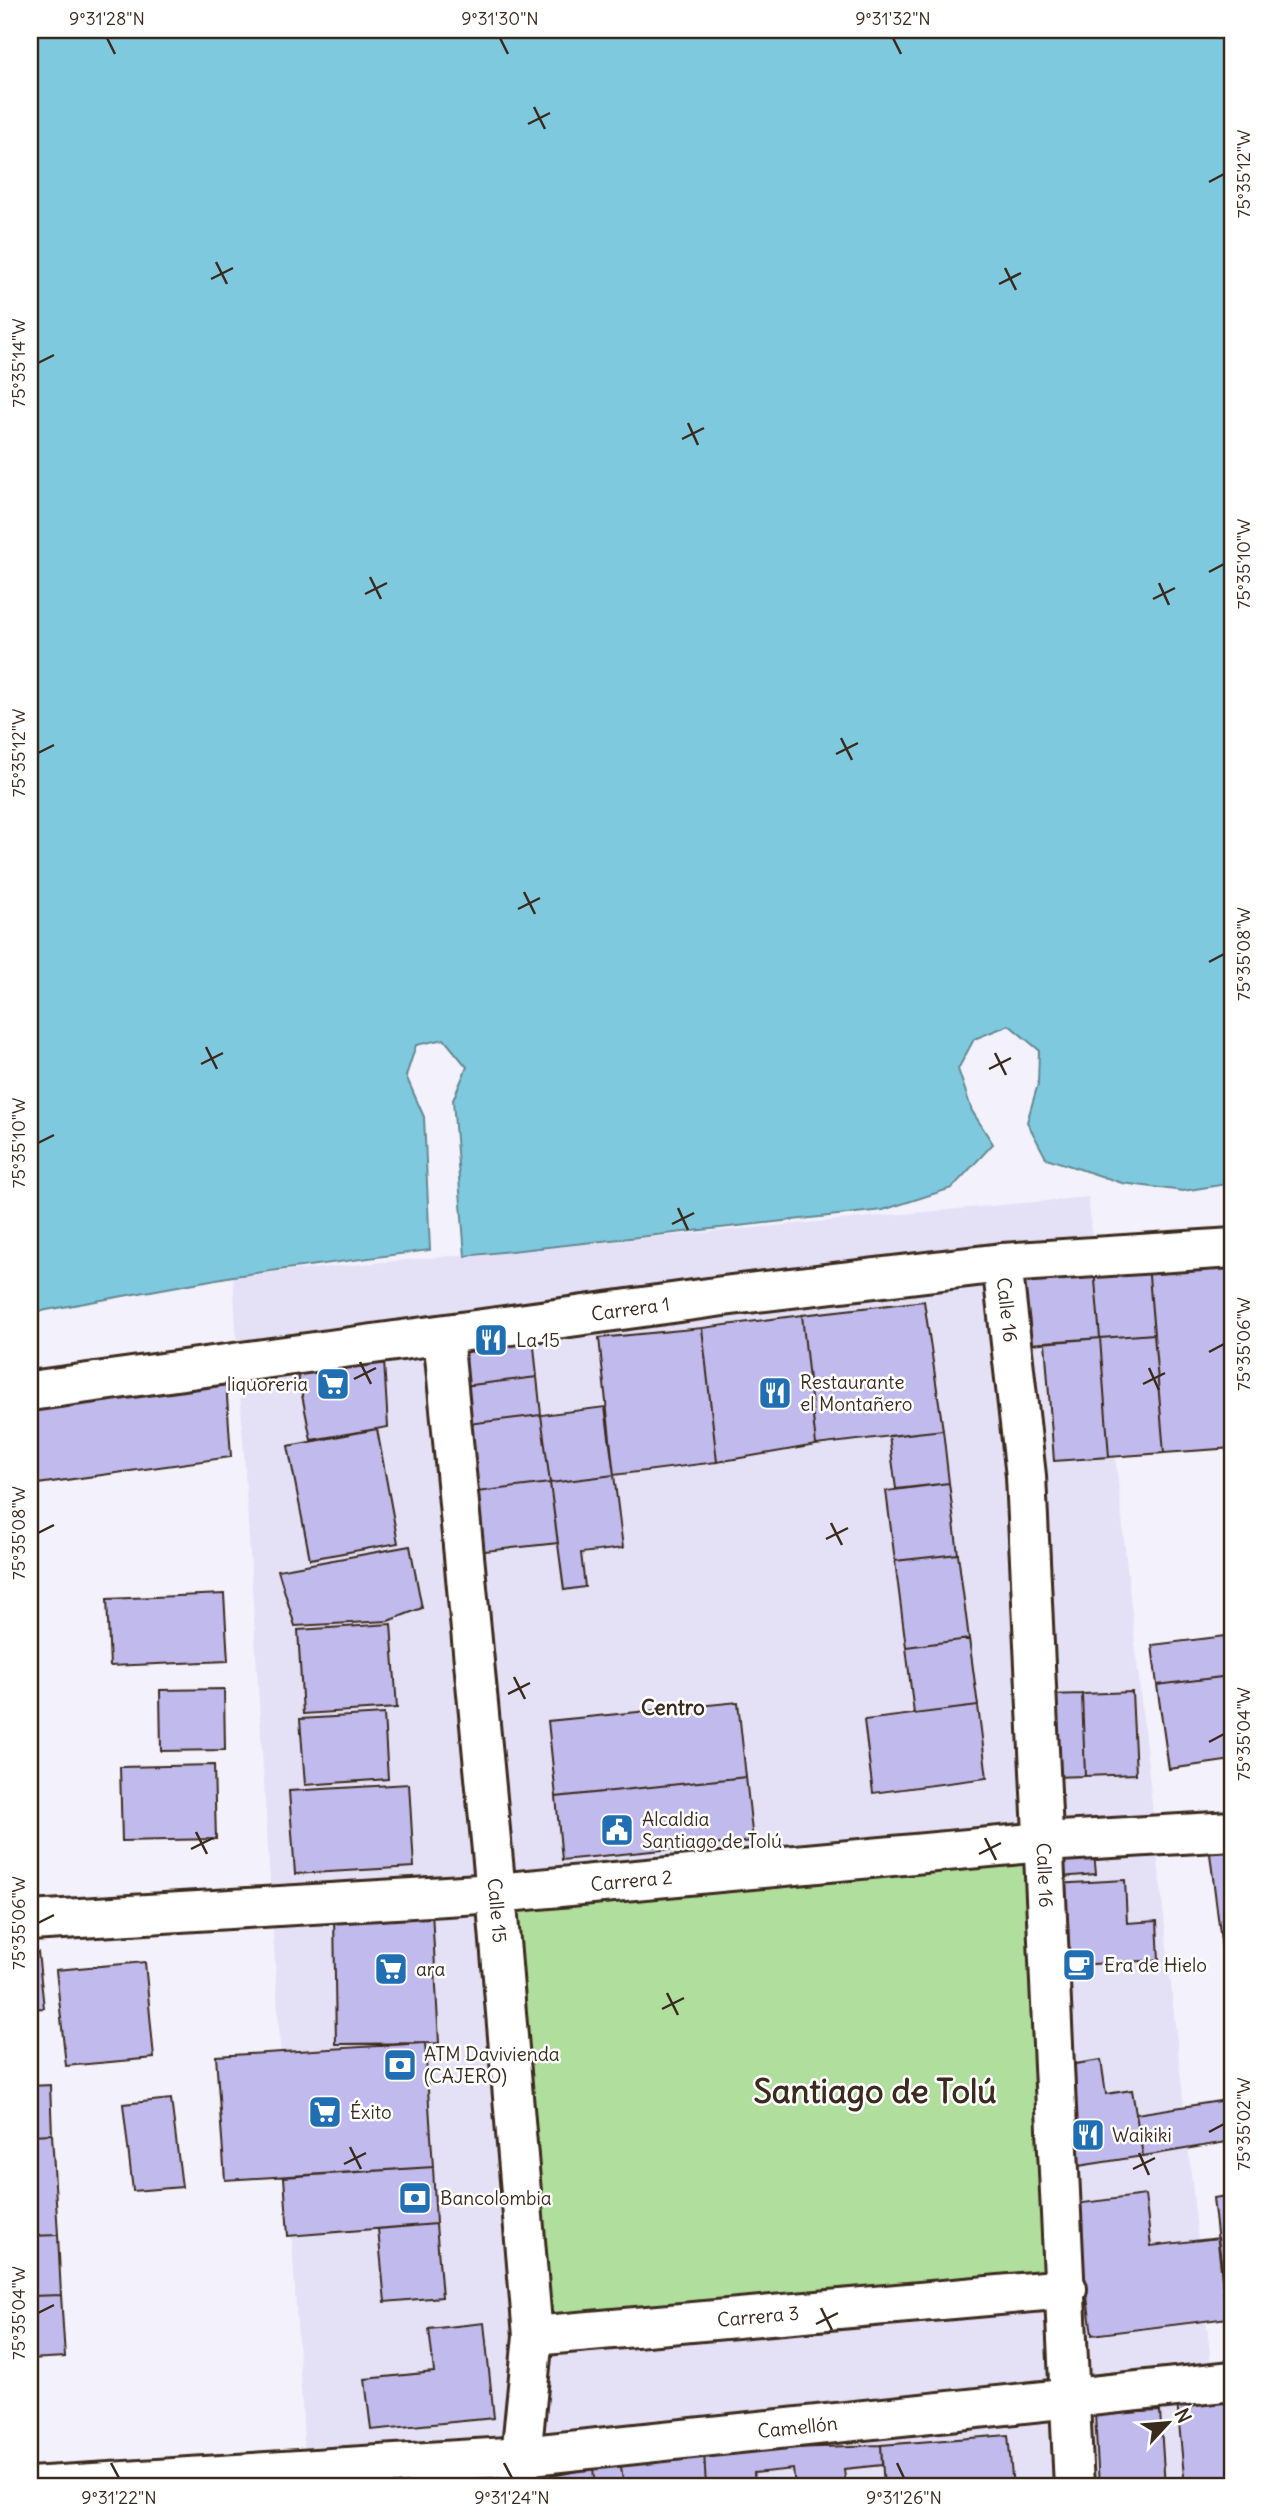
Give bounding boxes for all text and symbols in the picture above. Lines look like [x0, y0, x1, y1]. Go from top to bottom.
text: 9°31'28"N [69, 7, 145, 30]
text: 9°31'30"N [461, 7, 539, 30]
text: 9°31'32"N [855, 7, 931, 30]
text: 75°35'12"W [1232, 130, 1255, 218]
text: 75°35'14"W [7, 318, 30, 408]
text: 75°35'10"W [1232, 519, 1255, 609]
text: 75°35'12"W [7, 709, 30, 797]
text: 75°35'08"W [1232, 907, 1255, 1001]
text: 75°35'10"W [7, 1098, 30, 1188]
street label: Calle 16 [992, 1276, 1023, 1343]
street label: Carrera 1 [590, 1291, 671, 1326]
text: 75°35'06"W [1232, 1297, 1255, 1391]
restaurant icon: La 15 [472, 1321, 510, 1359]
place label: La 15 [516, 1328, 560, 1352]
supermarket icon: liquoreria [314, 1365, 352, 1403]
place label: Restaurante el Montañero [800, 1370, 913, 1416]
place label: liquoreria [227, 1372, 308, 1396]
restaurant icon: Restaurante el Montañero [756, 1374, 794, 1412]
text: 75°35'08"W [7, 1486, 30, 1580]
text: 75°35'04"W [1232, 1687, 1255, 1781]
district label: Centro [641, 1694, 705, 1721]
place label: Alcaldia Santiago de Tolú [642, 1807, 782, 1853]
public building icon: Alcaldia Santiago de Tolú [598, 1811, 636, 1849]
street label: Calle 16 [1031, 1842, 1058, 1908]
street label: Carrera 2 [590, 1865, 673, 1896]
text: 75°35'06"W [7, 1876, 30, 1970]
street label: Calle 15 [483, 1877, 512, 1944]
cafe icon: Era de Hielo [1060, 1946, 1098, 1984]
supermarket icon: ara [372, 1950, 410, 1988]
place label: Era de Hielo [1104, 1953, 1207, 1977]
place label: ara [416, 1957, 445, 1981]
place label: ATM Davivienda (CAJERO) [424, 2042, 560, 2088]
bank icon: ATM Davivienda (CAJERO) [381, 2046, 419, 2084]
district label: Santiago de Tolú [753, 2070, 997, 2112]
text: 75°35'02"W [1232, 2077, 1255, 2171]
supermarket icon: Éxito [306, 2093, 344, 2131]
place label: Éxito [350, 2100, 392, 2124]
restaurant icon: Waikiki [1069, 2116, 1107, 2154]
place label: Waikiki [1112, 2123, 1172, 2147]
bank icon: Bancolombia [396, 2179, 434, 2217]
place label: Bancolombia [440, 2186, 552, 2210]
text: 75°35'04"W [7, 2266, 30, 2360]
street label: Carrera 3 [716, 2301, 800, 2332]
north arrow [1134, 2388, 1204, 2458]
text: N [1170, 2404, 1197, 2427]
street label: Camellón [756, 2411, 839, 2443]
text: 9°31'22"N [81, 2486, 157, 2509]
text: 9°31'24"N [474, 2486, 550, 2509]
text: 9°31'26"N [866, 2486, 942, 2509]

